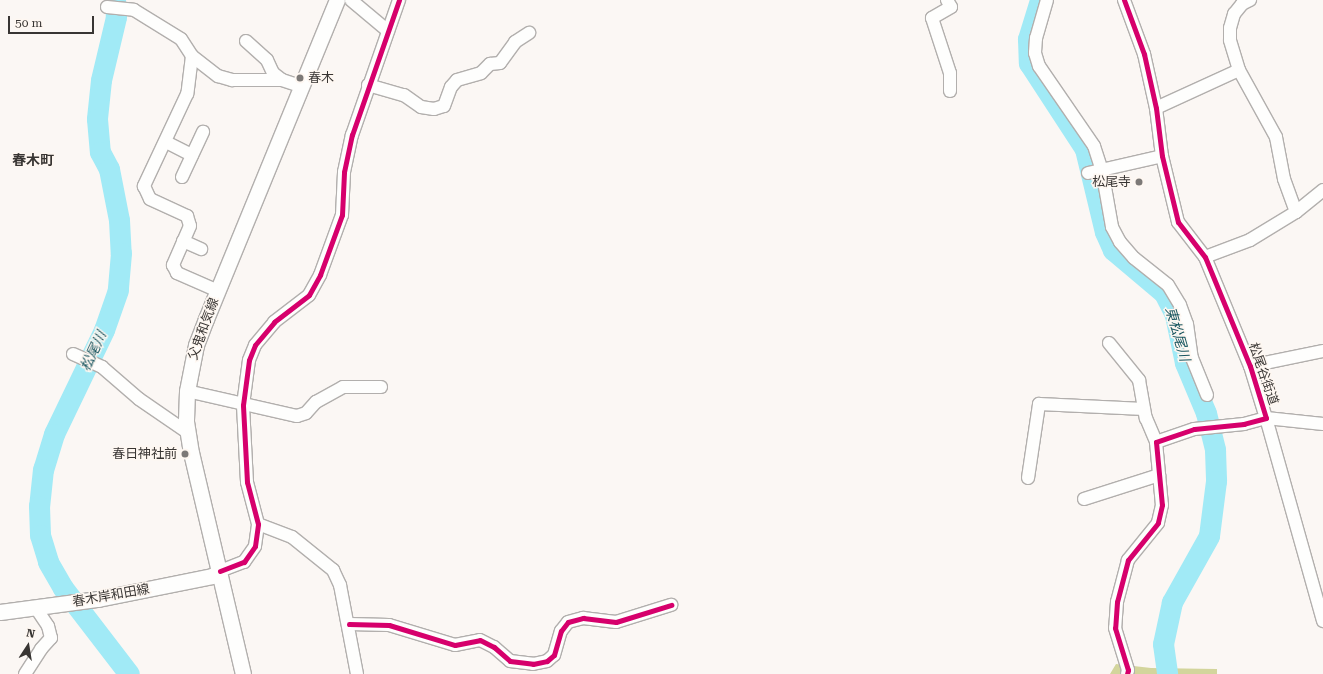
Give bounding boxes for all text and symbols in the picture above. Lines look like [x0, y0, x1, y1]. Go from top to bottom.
scale bar [10, 8, 96, 34]
text: 50 m [15, 16, 42, 30]
place label: 春木 [308, 70, 334, 86]
marker: 春木 [295, 73, 305, 83]
district label: 春木町 [12, 152, 54, 168]
place label: 松尾寺 [1092, 174, 1131, 190]
marker: 松尾寺 [1134, 177, 1144, 187]
street label: 父鬼和気線 [186, 296, 222, 362]
water label: 東松尾川 [1162, 305, 1194, 363]
water label: 松尾川 [77, 328, 109, 374]
street label: 松尾谷街道 [1245, 341, 1281, 407]
place label: 春日神社前 [112, 446, 177, 462]
marker: 春日神社前 [180, 449, 190, 459]
street label: 春木岸和田線 [71, 582, 151, 610]
north arrow [8, 626, 48, 666]
text: N [25, 627, 36, 641]

